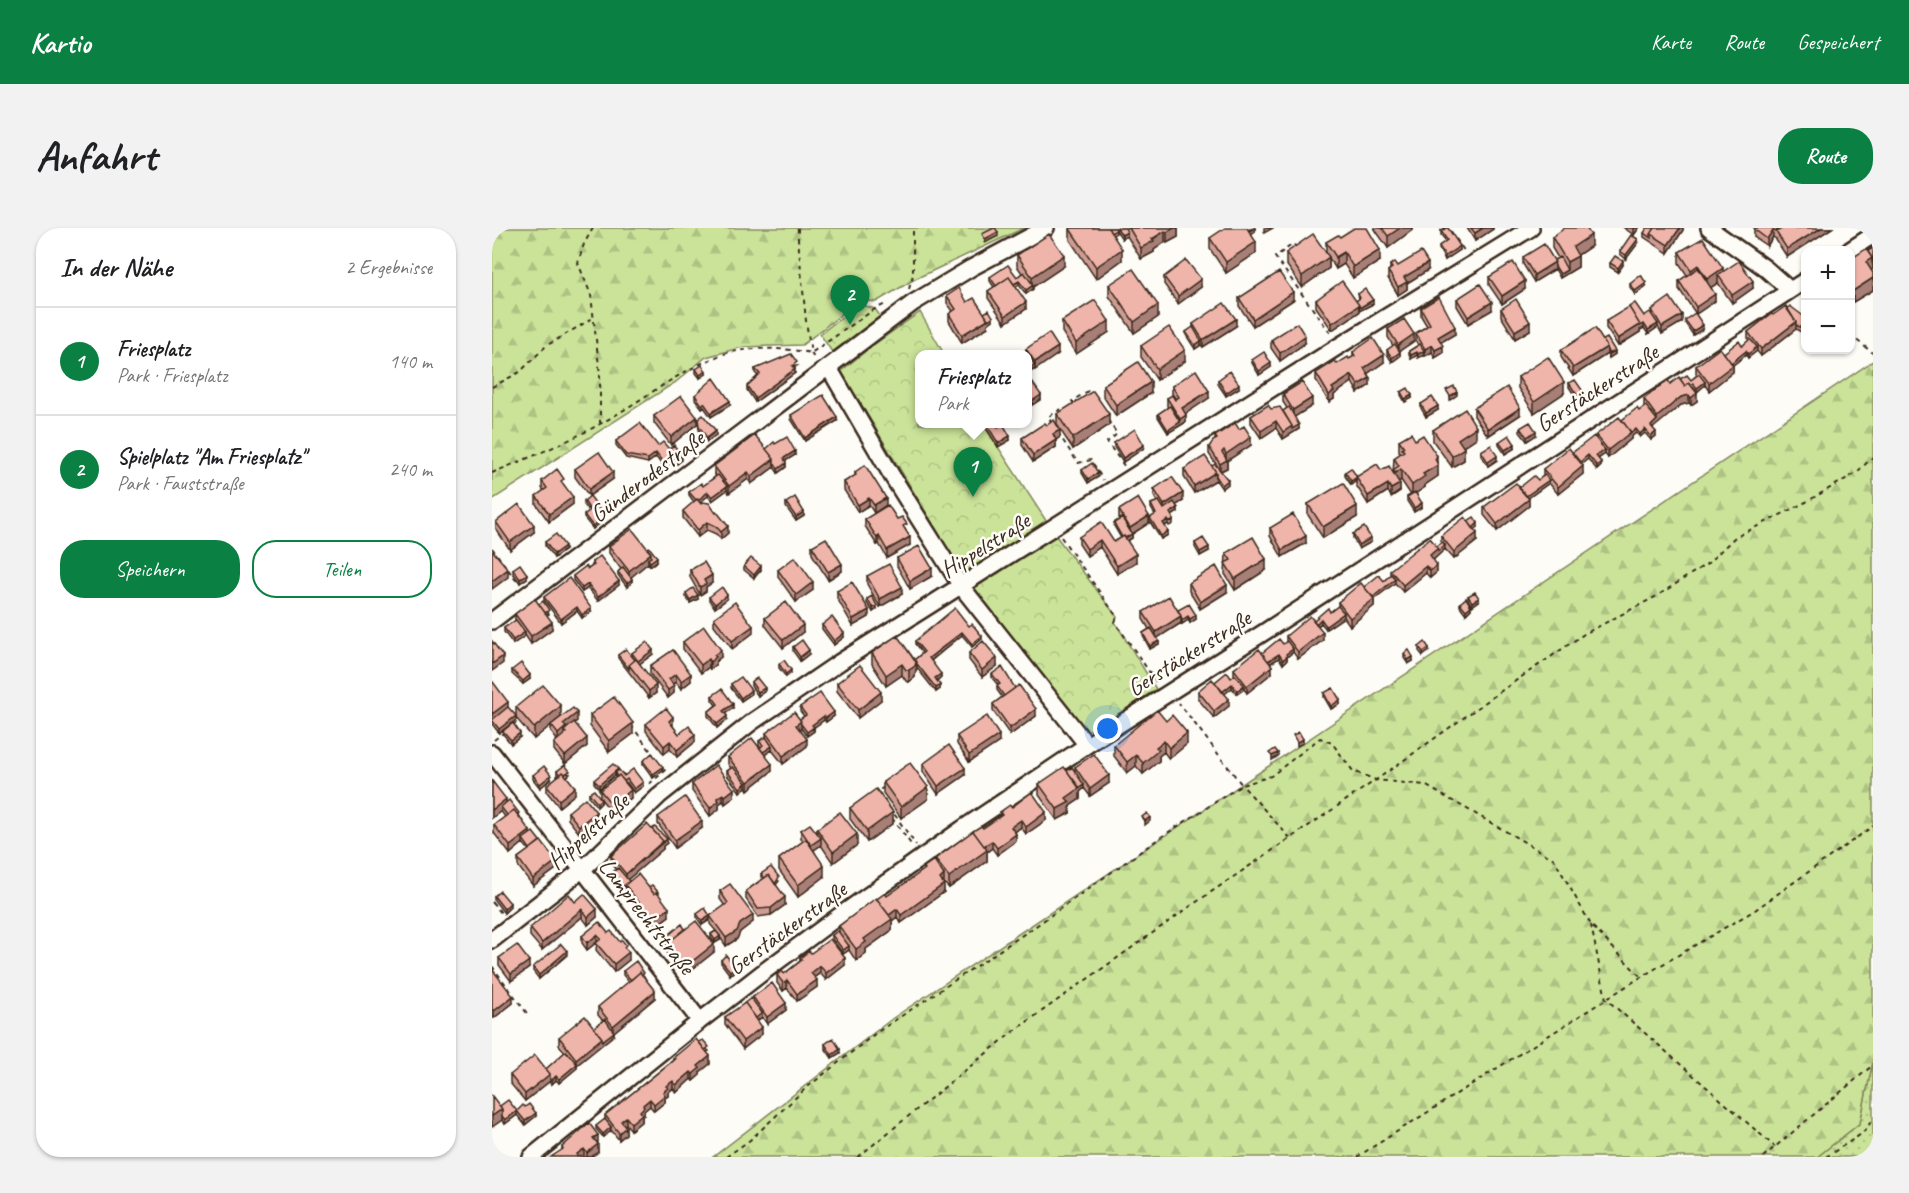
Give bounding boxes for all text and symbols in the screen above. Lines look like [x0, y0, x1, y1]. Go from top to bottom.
text: Kartio [30, 25, 91, 60]
text: Karte [1651, 29, 1691, 55]
text: Route [1724, 29, 1764, 55]
text: Gespeichert [1797, 29, 1879, 55]
button: Route [1778, 128, 1873, 184]
text: Anfahrt [36, 130, 156, 183]
map controls [1801, 246, 1855, 354]
button: + [1801, 246, 1855, 300]
text: In der Nähe [60, 251, 172, 284]
text: 2 Ergebnisse [345, 255, 432, 280]
pin: 2 [830, 276, 870, 325]
button: − [1801, 300, 1855, 354]
text: Friesplatz [117, 335, 190, 363]
street label: Gerstäckerstraße [1530, 336, 1666, 439]
text: 1 [75, 349, 84, 374]
text: 140 m [389, 349, 432, 374]
popup [915, 350, 1032, 428]
text: Park · Friesplatz [117, 363, 227, 388]
text: Friesplatz [937, 363, 1010, 391]
text: Park [937, 391, 969, 416]
street label: Günderodestraße [584, 422, 712, 529]
text: Spielplatz "Am Friesplatz" [117, 443, 305, 471]
pin: 1 [954, 448, 992, 497]
text: 2 [75, 457, 84, 482]
text: 240 m [389, 457, 432, 482]
text: Park · Fauststraße [117, 471, 244, 496]
street label: Hippelstraße [935, 505, 1037, 584]
button: Speichern [60, 540, 240, 598]
button: Teilen [252, 540, 432, 598]
street label: Gerstäckerstraße [1122, 602, 1258, 703]
your location [1093, 714, 1122, 743]
street label: Hippelstraße [541, 785, 637, 876]
street label: Lamprechtstraße [592, 852, 703, 982]
street label: Gerstäckerstraße [721, 873, 854, 981]

